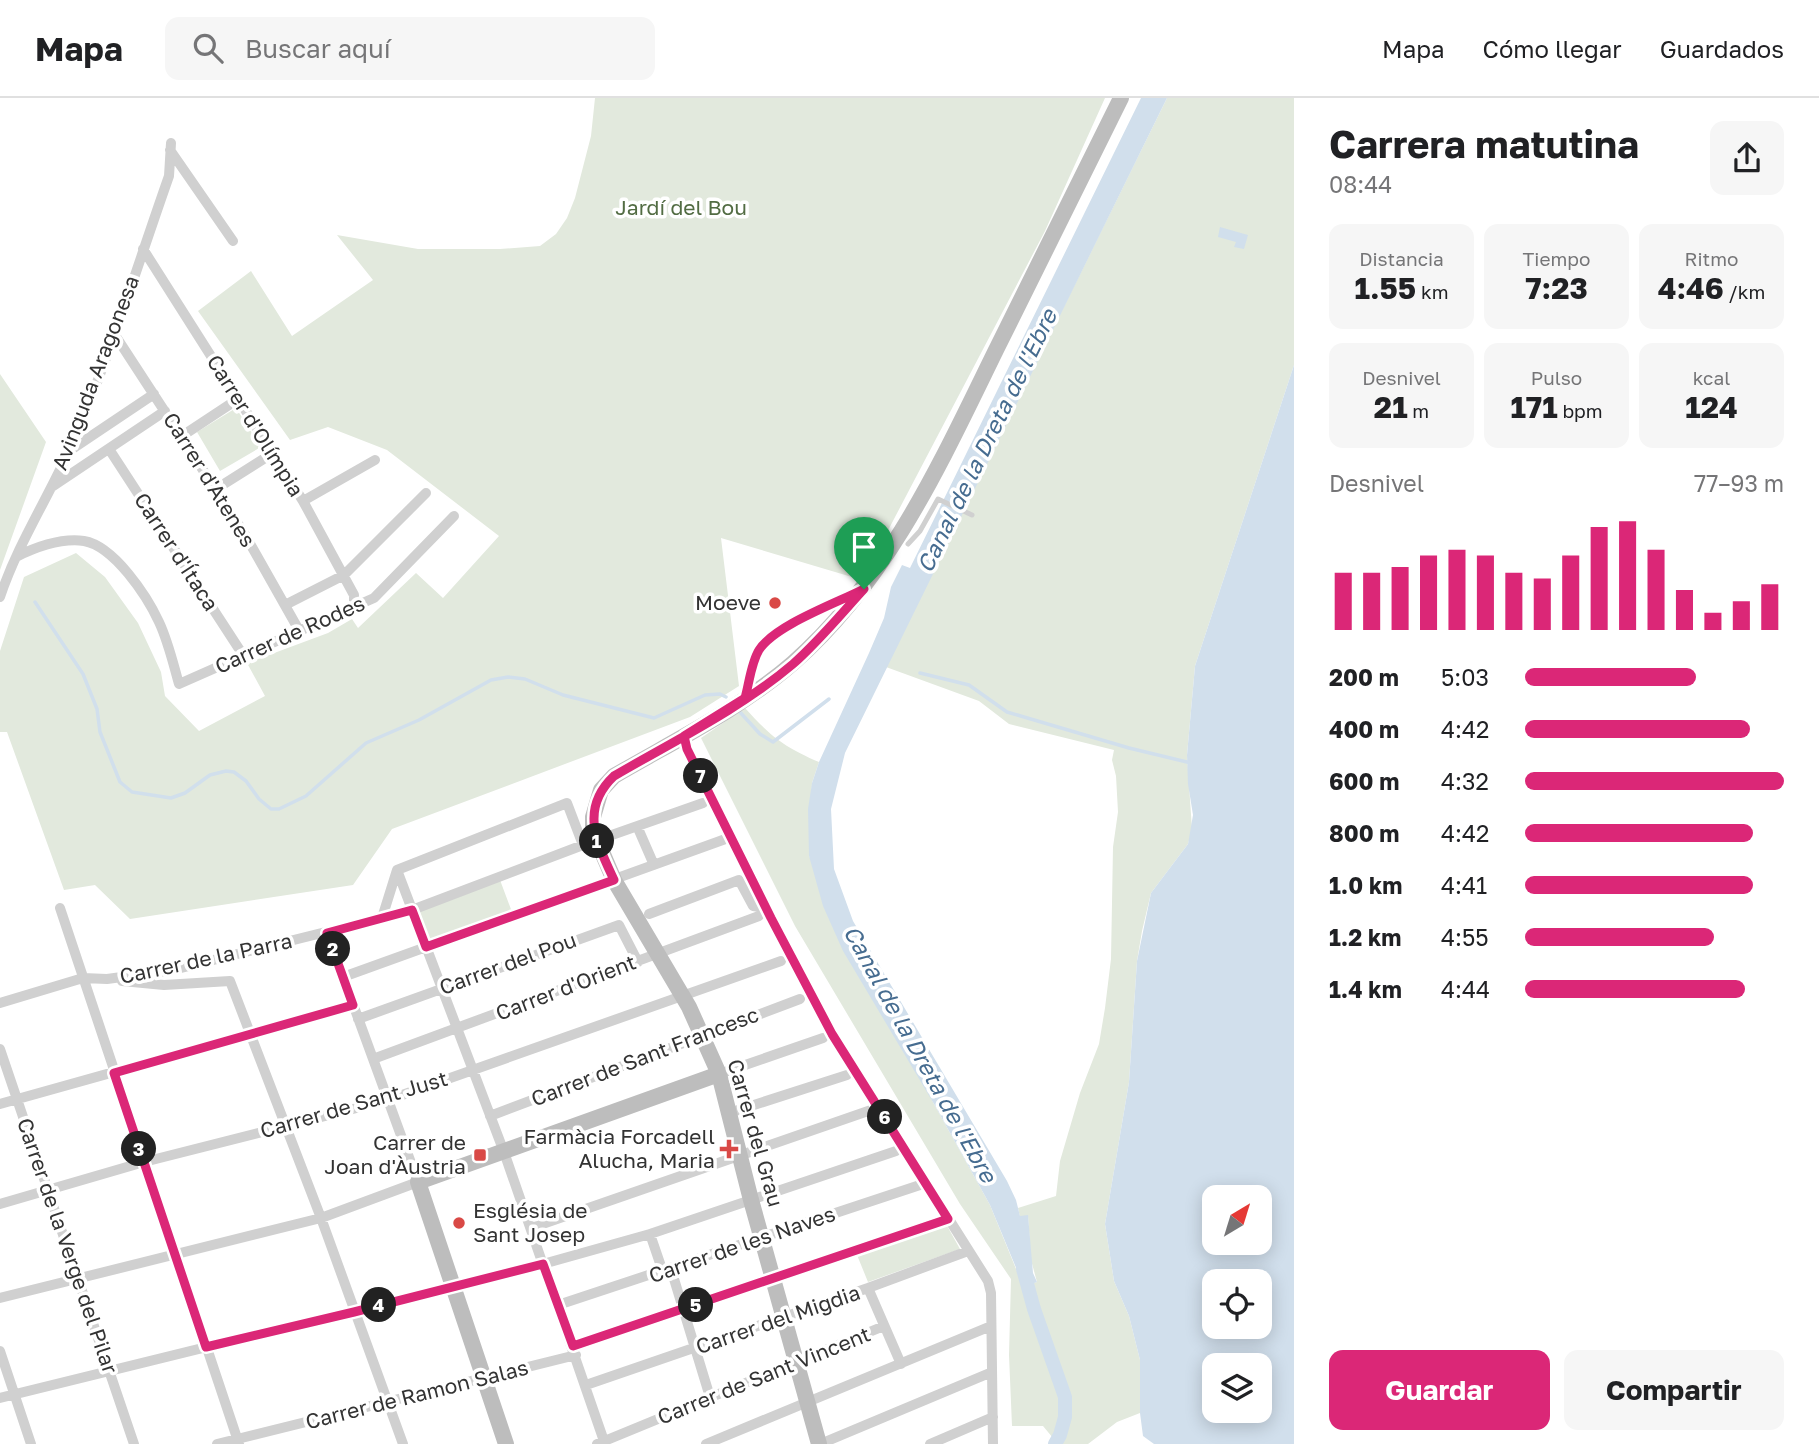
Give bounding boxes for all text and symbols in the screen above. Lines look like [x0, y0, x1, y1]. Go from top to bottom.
search box [165, 17, 655, 80]
text: Mapa [35, 29, 123, 68]
icon: search [189, 29, 227, 67]
text: Buscar aquí [245, 33, 391, 64]
text: Mapa [1382, 34, 1445, 63]
text: Cómo llegar [1483, 34, 1622, 63]
text: Guardados [1660, 34, 1784, 63]
text: Carrera matutina [1329, 121, 1639, 166]
button: share [1710, 121, 1784, 195]
text: 08:44 [1329, 170, 1392, 198]
park label: Jardí del Bou [615, 194, 747, 220]
text: Distancia [1359, 247, 1444, 270]
text: Tiempo [1523, 247, 1590, 270]
text: Ritmo [1685, 247, 1738, 270]
text: 1.55 [1355, 270, 1416, 306]
text: 7:23 [1525, 270, 1588, 306]
text: 4:46 [1658, 270, 1724, 306]
street label: Avinguda Aragonesa [46, 272, 144, 474]
text: km [1416, 280, 1448, 303]
text: /km [1724, 280, 1765, 303]
water label: Canal de la Dreta de l'Ebre [910, 303, 1063, 577]
street label: Carrer d'Olímpia [202, 350, 310, 501]
text: Desnivel [1362, 366, 1441, 389]
text: Pulso [1531, 366, 1582, 389]
text: kcal [1693, 366, 1730, 389]
text: 21 [1374, 389, 1408, 425]
text: 171 [1510, 389, 1558, 425]
text: 124 [1685, 389, 1738, 425]
text: m [1408, 399, 1429, 422]
text: bpm [1558, 399, 1603, 422]
street label: Carrer d'Atenes [158, 407, 262, 552]
text: Desnivel [1329, 469, 1424, 497]
text: 77–93 m [1694, 469, 1784, 497]
street label: Carrer d'Ítaca [129, 487, 225, 615]
pin [834, 517, 894, 589]
icon: arrive [845, 528, 883, 566]
street label: Carrer de Rodes [211, 589, 369, 679]
place label: Moeve [695, 589, 761, 615]
marker: Moeve [767, 595, 783, 611]
text: 200 m [1329, 663, 1399, 691]
text: 5:03 [1441, 663, 1489, 691]
text: 400 m [1329, 715, 1399, 743]
text: 4:42 [1441, 715, 1489, 743]
pin: 7 [684, 758, 718, 794]
text: 7 [695, 764, 706, 787]
text: 600 m [1329, 767, 1399, 795]
text: 4:32 [1441, 767, 1489, 795]
text: 800 m [1329, 819, 1400, 847]
text: 4:42 [1441, 819, 1489, 847]
pin: 1 [580, 824, 614, 858]
text: 1 [592, 829, 601, 852]
text: 1.0 km [1329, 871, 1402, 899]
text: 4:41 [1441, 871, 1487, 899]
water label: Canal de la Dreta de l'Ebre [838, 920, 1004, 1188]
text: 1.2 km [1329, 923, 1401, 951]
text: 4:55 [1441, 923, 1489, 951]
street label: Carrer del Pou [436, 926, 580, 1000]
street label: Carrer de la Parra [117, 927, 294, 989]
pin: 2 [316, 932, 350, 966]
text: 2 [327, 937, 338, 960]
street label: Carrer d'Orient [492, 948, 639, 1026]
text: 1.4 km [1329, 975, 1402, 1003]
text: 4:44 [1441, 975, 1490, 1003]
street label: Carrer de Sant Francesc [527, 1001, 762, 1111]
street label: Carrer del Grau [722, 1056, 789, 1210]
street label: Carrer de Sant Just [257, 1065, 450, 1143]
pin: 6 [868, 1100, 903, 1134]
text: 6 [878, 1105, 891, 1128]
street label: Carrer de la Verge del Pilar [12, 1114, 124, 1377]
place label: Farmàcia Forcadell Alucha, Maria [524, 1123, 715, 1173]
place label: Carrer de Joan d'Àustria [324, 1129, 466, 1179]
pin: 3 [122, 1132, 156, 1166]
text: 3 [133, 1137, 144, 1160]
marker: Farmàcia Forcadell Alucha, Maria [721, 1141, 737, 1157]
marker: Carrer de Joan d'Àustria [472, 1147, 488, 1163]
north arrow [1202, 1185, 1272, 1255]
map controls [1202, 1185, 1272, 1423]
place label: Església de Sant Josep [473, 1197, 588, 1247]
street label: Carrer de les Naves [645, 1200, 838, 1288]
marker: Església de Sant Josep [451, 1215, 467, 1231]
button: locate [1202, 1269, 1272, 1339]
street label: Carrer del Migdia [692, 1279, 863, 1359]
pin: 4 [362, 1288, 396, 1322]
pin: 5 [678, 1288, 714, 1322]
text: 4 [373, 1293, 384, 1316]
text: 5 [690, 1293, 701, 1316]
street label: Carrer de Sant Vincent [653, 1320, 874, 1430]
button: Guardar [1329, 1350, 1550, 1430]
button: Compartir [1564, 1350, 1784, 1430]
button: layers [1202, 1353, 1272, 1423]
street label: Carrer de Ramon Salas [303, 1354, 531, 1434]

